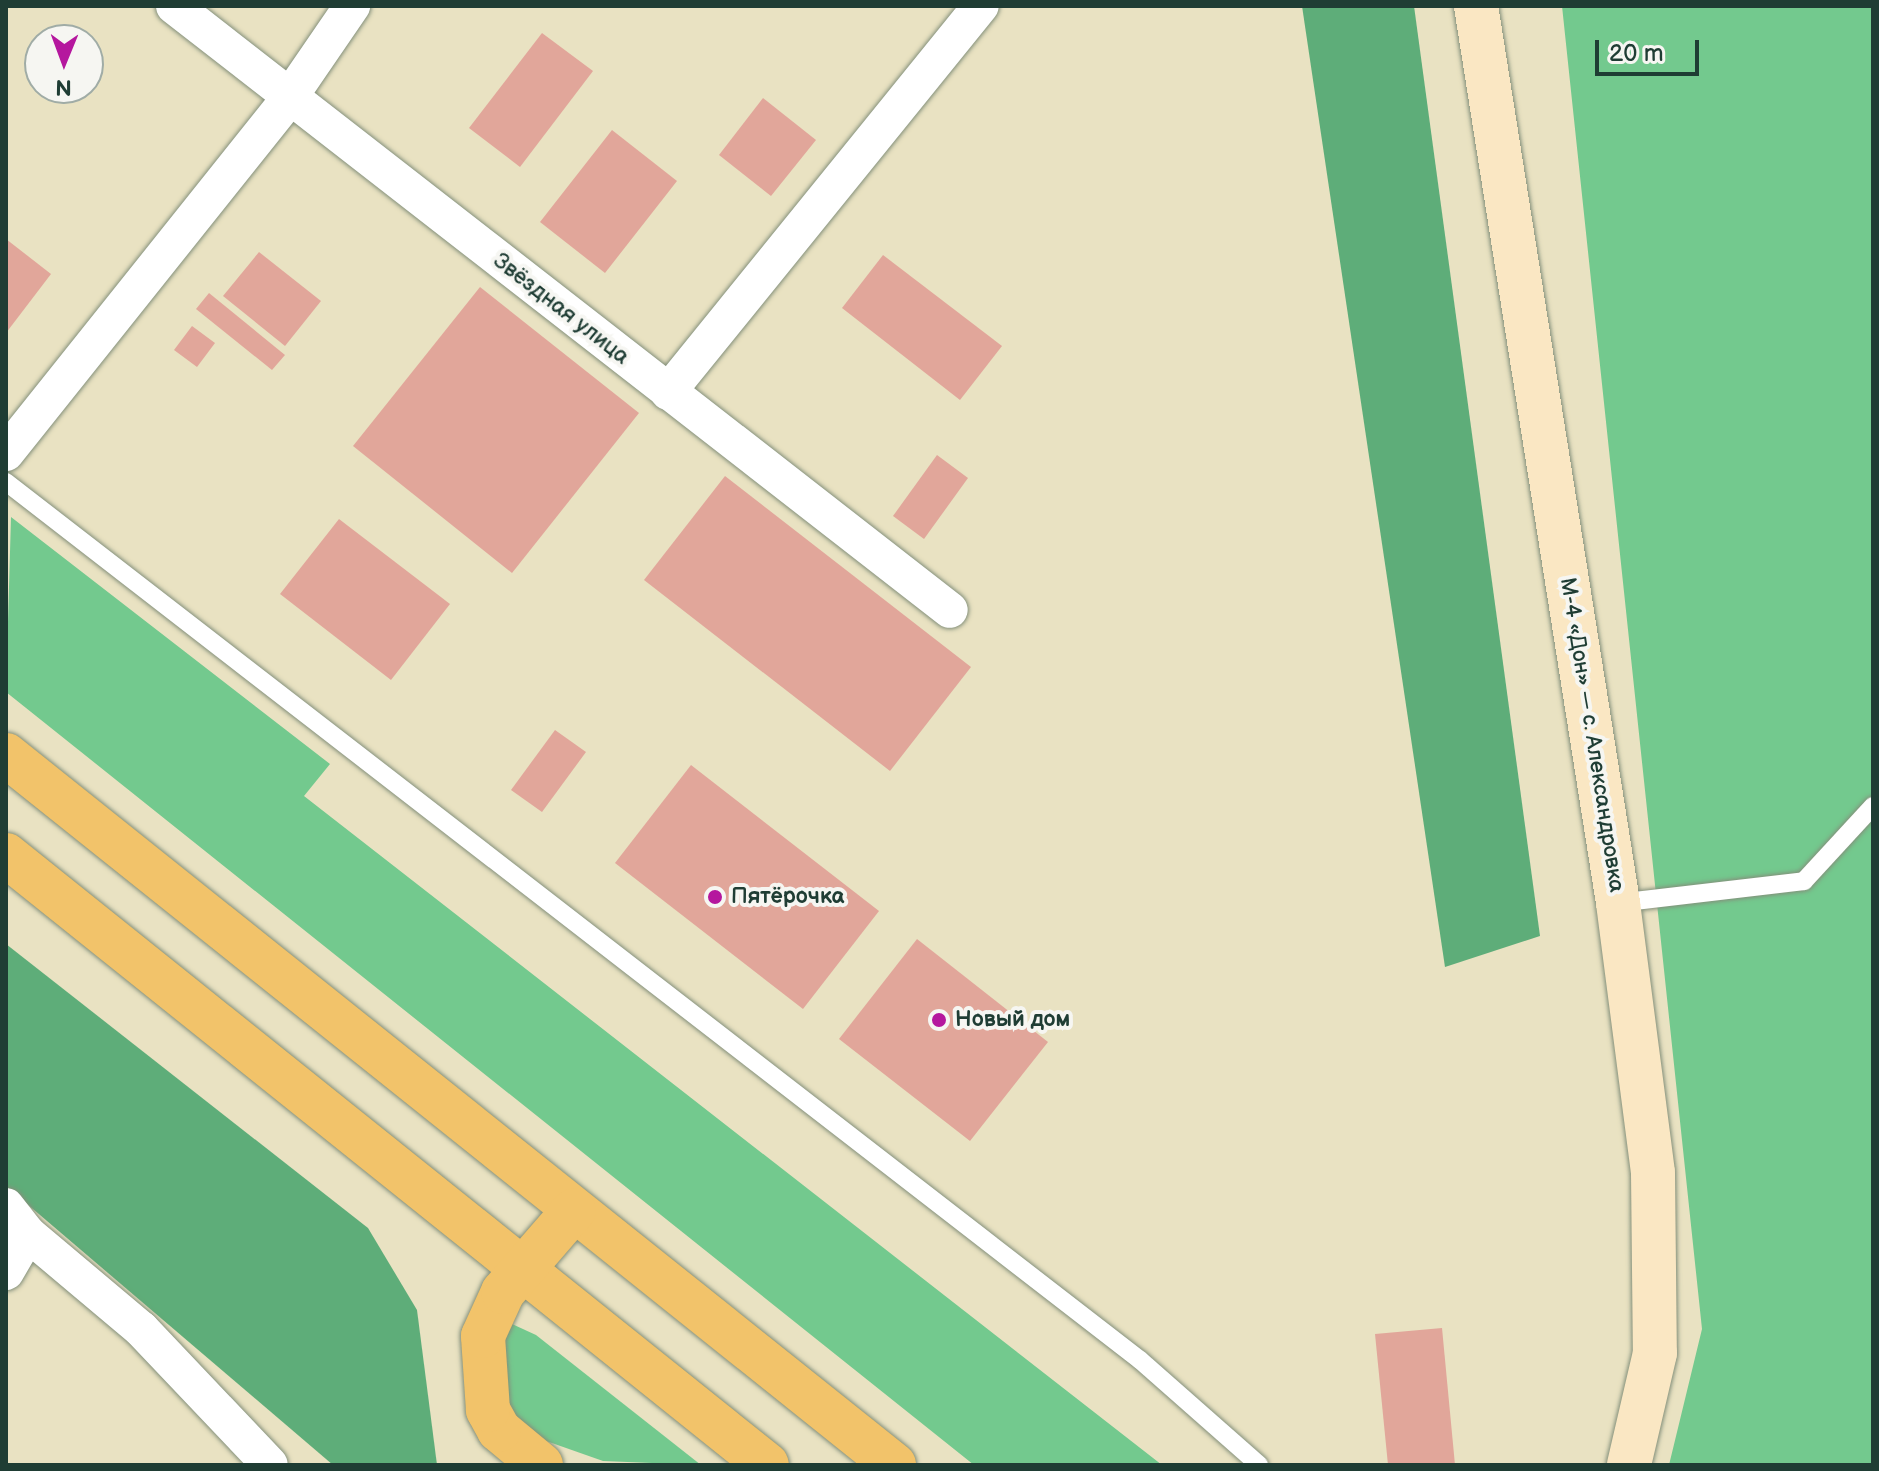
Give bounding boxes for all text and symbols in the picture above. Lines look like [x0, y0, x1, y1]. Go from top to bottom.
north arrow [24, 24, 104, 104]
scale bar [1599, 24, 1703, 74]
text: 20 m [1609, 39, 1664, 68]
text: N [55, 73, 72, 100]
street label: Звёздная улица [488, 248, 634, 370]
street label: М-4 «Дон» — с. Александровка [1554, 575, 1630, 895]
place label: Пятёрочка [731, 884, 844, 910]
marker: Пятёрочка [706, 888, 724, 906]
place label: Новый дом [955, 1007, 1070, 1033]
marker: Новый дом [930, 1011, 948, 1029]

